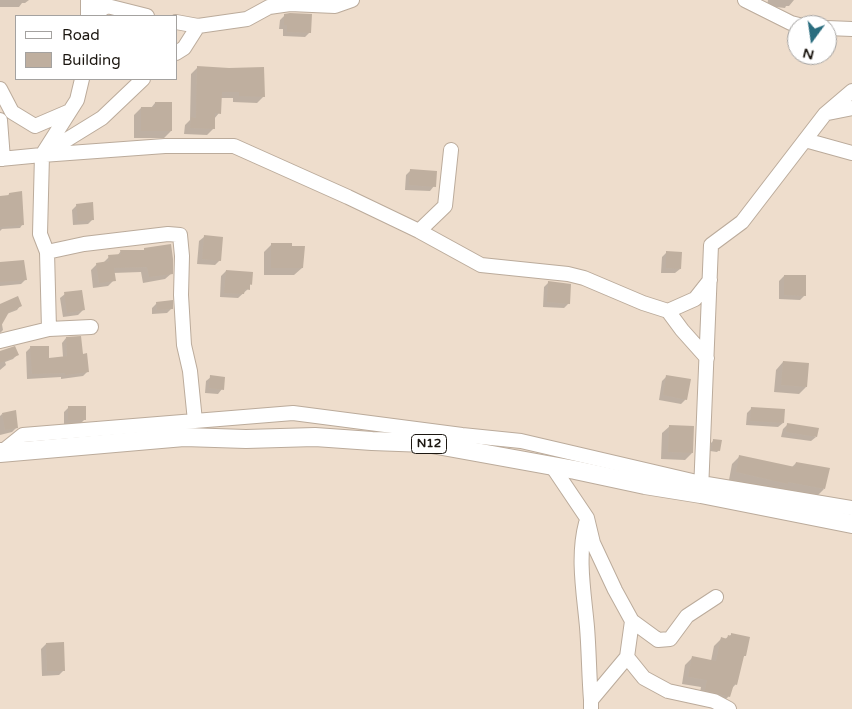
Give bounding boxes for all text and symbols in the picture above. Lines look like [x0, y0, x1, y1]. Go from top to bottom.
legend [15, 15, 178, 80]
north arrow [787, 15, 837, 65]
text: Road [62, 26, 100, 44]
text: N [801, 44, 816, 64]
text: Building [62, 51, 121, 69]
road number: N12 [412, 434, 446, 454]

